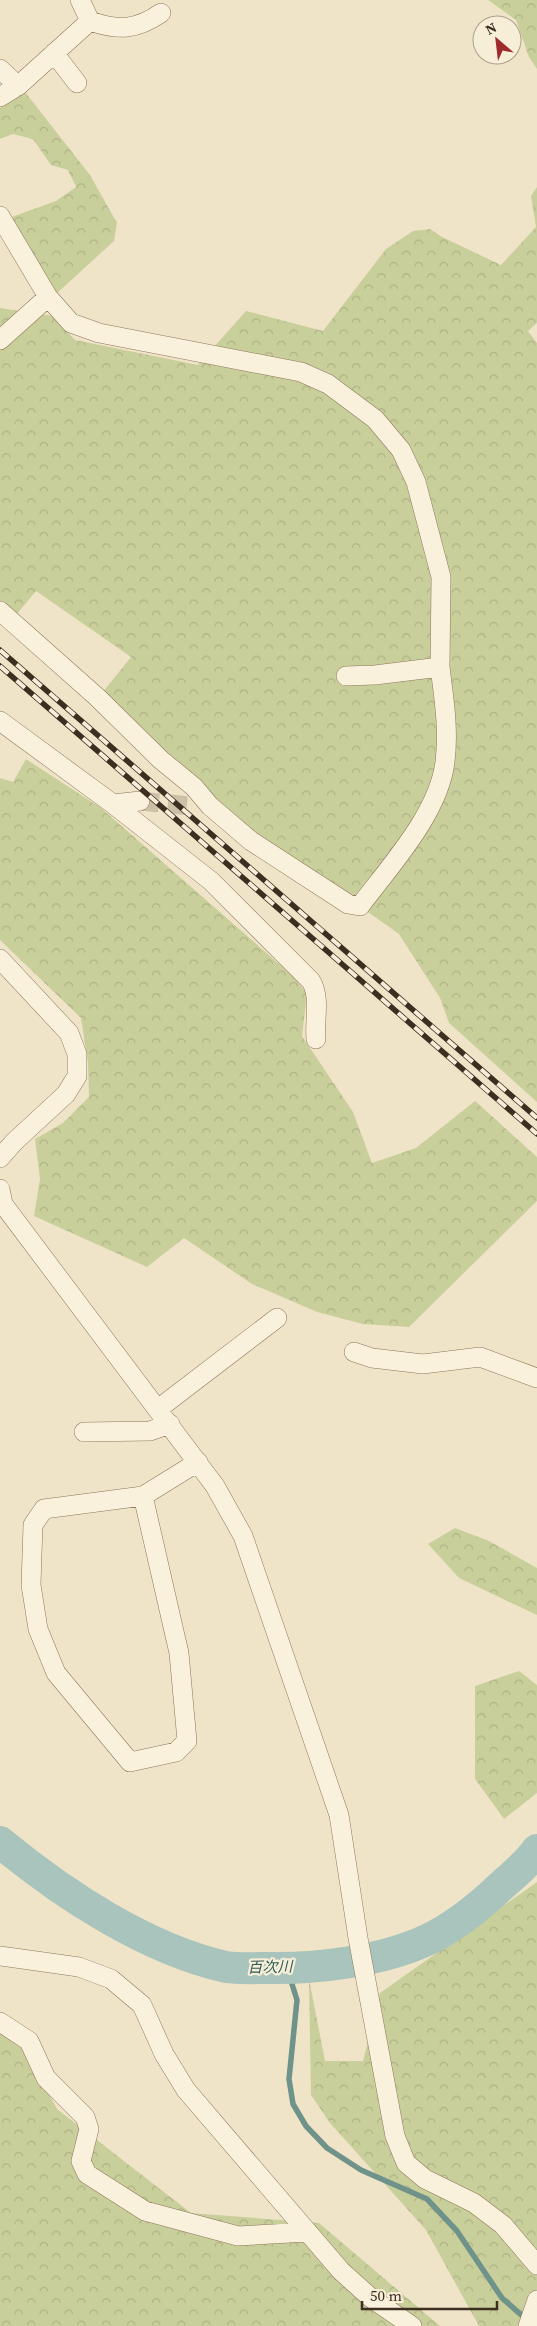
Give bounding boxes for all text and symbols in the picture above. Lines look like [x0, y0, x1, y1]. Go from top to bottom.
north arrow [472, 15, 522, 65]
text: N [482, 17, 500, 40]
water label: 百次川 [247, 1956, 295, 1977]
scale bar [362, 2278, 497, 2310]
text: 50 m [370, 2285, 402, 2306]

